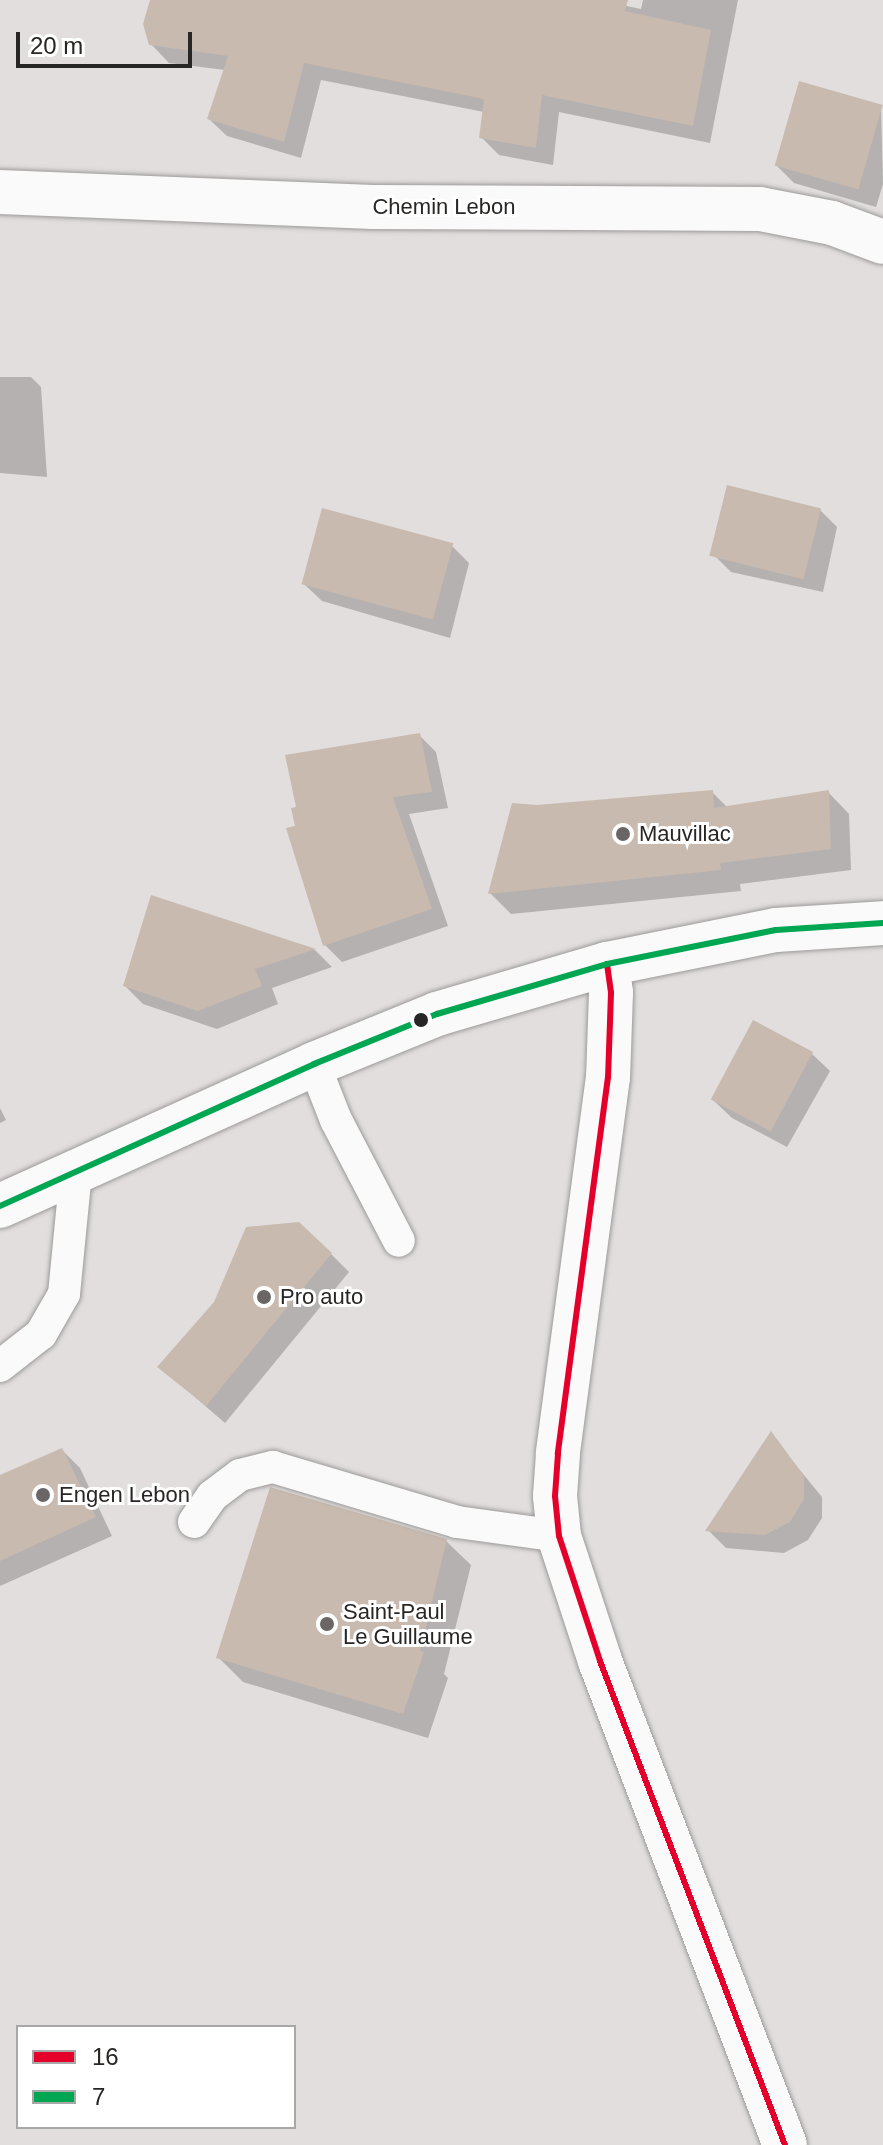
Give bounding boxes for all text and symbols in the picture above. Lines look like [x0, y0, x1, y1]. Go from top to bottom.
scale bar [20, 16, 196, 66]
text: 20 m [30, 32, 83, 59]
street label: Chemin Lebon [372, 194, 516, 220]
place label: Mauvillac [639, 821, 731, 847]
marker: Mauvillac [614, 825, 632, 843]
unlabelled marker [413, 1012, 429, 1028]
place label: Pro auto [280, 1284, 363, 1310]
marker: Pro auto [255, 1288, 273, 1306]
place label: Engen Lebon [59, 1482, 190, 1508]
marker: Engen Lebon [34, 1486, 52, 1504]
place label: Saint-Paul Le Guillaume [343, 1598, 473, 1650]
marker: Saint-Paul Le Guillaume [318, 1615, 336, 1633]
legend [16, 2025, 296, 2129]
text: 16 [92, 2043, 119, 2070]
text: 7 [92, 2083, 105, 2110]

